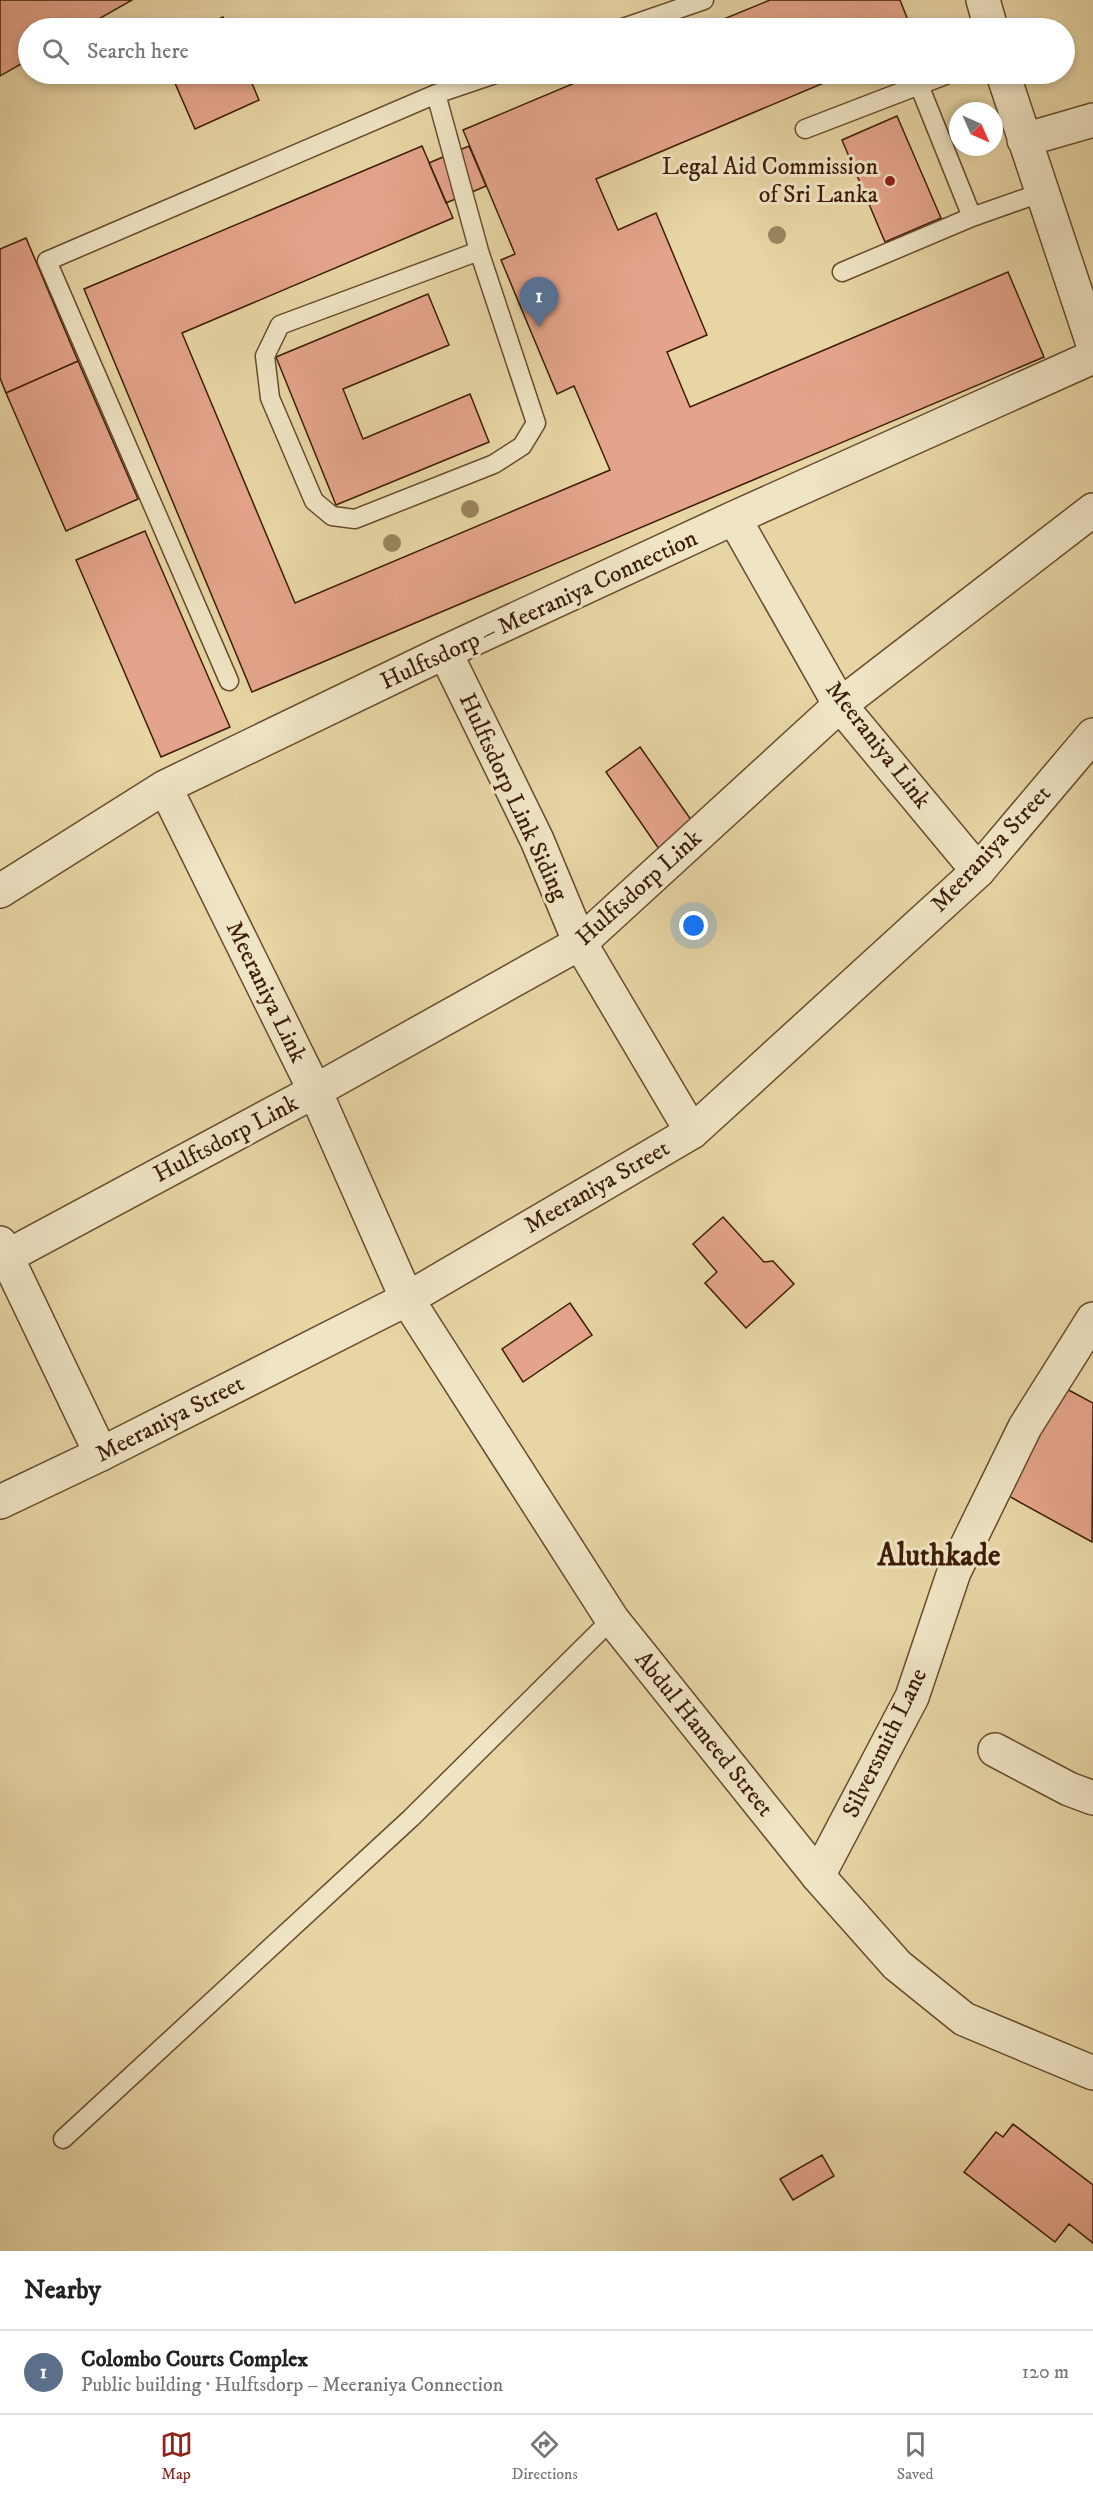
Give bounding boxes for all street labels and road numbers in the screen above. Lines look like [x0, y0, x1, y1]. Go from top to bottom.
street label: Hulftsdorp – Meeraniya Connection [376, 523, 703, 697]
street label: Meeraniya Link [819, 675, 937, 815]
street label: Hulftsdorp Link Siding [452, 688, 574, 906]
street label: Meeraniya Street [925, 779, 1058, 919]
street label: Hulftsdorp Link [570, 823, 708, 953]
street label: Meeraniya Link [219, 916, 313, 1068]
street label: Hulftsdorp Link [149, 1088, 304, 1190]
street label: Meeraniya Street [519, 1133, 675, 1241]
street label: Meeraniya Street [91, 1369, 250, 1469]
street label: Abdul Hameed Street [628, 1645, 780, 1823]
street label: Silversmith Lane [836, 1663, 934, 1823]

